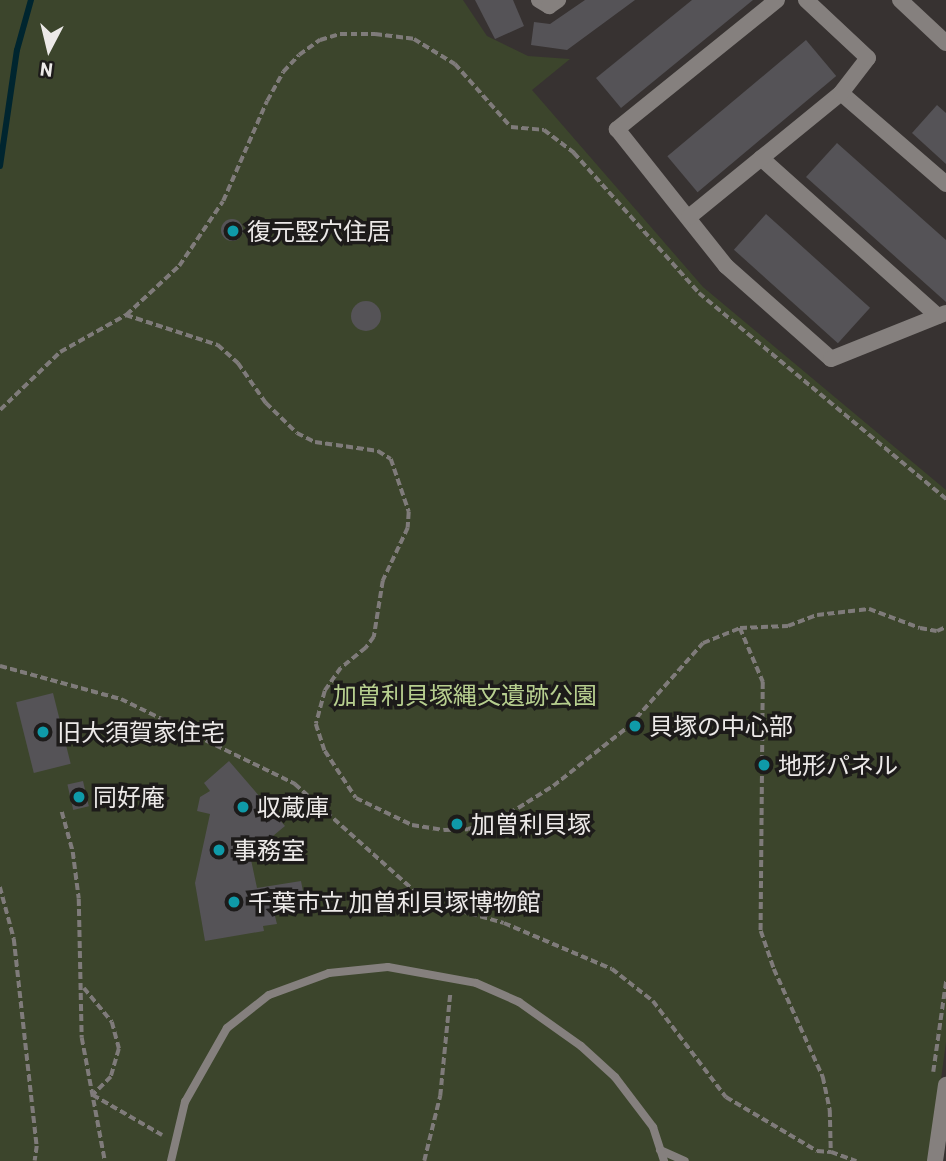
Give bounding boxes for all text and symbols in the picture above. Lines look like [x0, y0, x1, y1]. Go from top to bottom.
north arrow [14, 14, 84, 84]
text: N [39, 58, 54, 83]
place label: 復元竪穴住居 [247, 217, 391, 245]
marker: 復元竪穴住居 [225, 223, 241, 239]
park label: 加曽利貝塚縄文遺跡公園 [333, 681, 597, 709]
place label: 貝塚の中心部 [649, 712, 793, 740]
place label: 旧大須賀家住宅 [57, 718, 225, 746]
marker: 貝塚の中心部 [627, 718, 643, 734]
marker: 旧大須賀家住宅 [35, 724, 51, 740]
place label: 地形パネル [778, 751, 898, 779]
marker: 地形パネル [756, 757, 772, 773]
place label: 同好庵 [93, 783, 165, 811]
marker: 同好庵 [71, 789, 87, 805]
place label: 収蔵庫 [257, 793, 329, 821]
marker: 収蔵庫 [235, 799, 251, 815]
place label: 加曽利貝塚 [471, 810, 591, 838]
marker: 加曽利貝塚 [449, 816, 465, 832]
place label: 事務室 [233, 836, 305, 864]
marker: 事務室 [211, 842, 227, 858]
place label: 千葉市立 加曽利貝塚博物館 [248, 888, 541, 916]
marker: 千葉市立 加曽利貝塚博物館 [226, 894, 242, 910]

